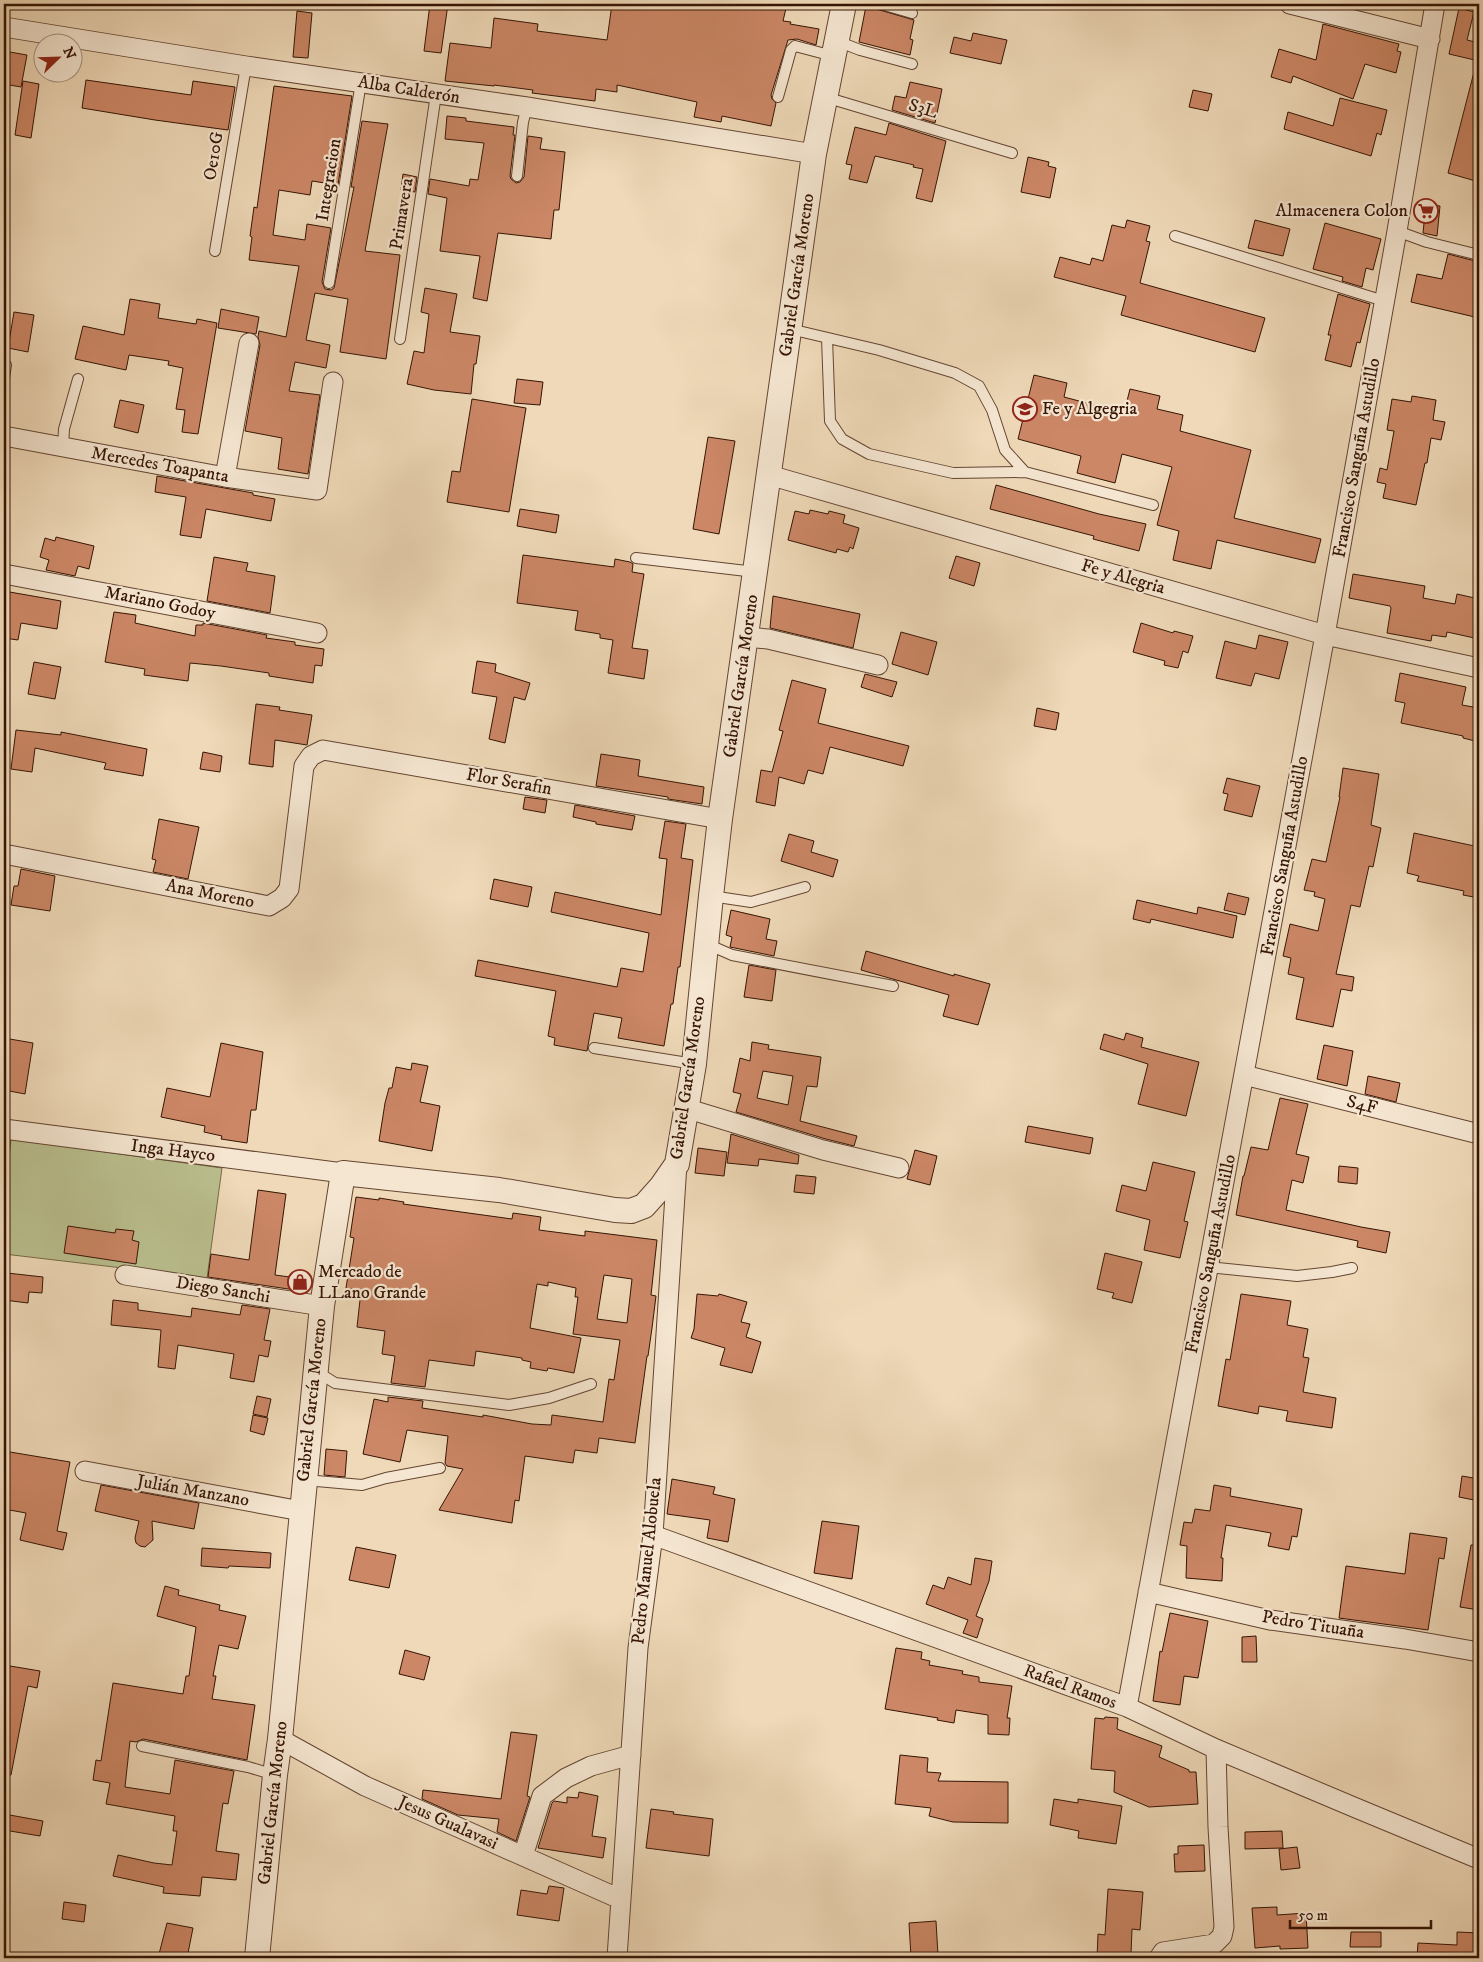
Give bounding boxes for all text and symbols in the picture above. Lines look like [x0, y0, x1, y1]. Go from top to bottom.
north arrow [32, 32, 82, 82]
text: N [59, 45, 80, 63]
street label: Alba Calderón [356, 71, 462, 109]
street label: S3L [906, 94, 940, 124]
street label: Oe10G [199, 130, 229, 182]
street label: Integracion [312, 136, 346, 223]
street label: Primavera [385, 176, 419, 252]
street label: Gabriel García Moreno [775, 192, 819, 358]
supermarket icon: Almacenera Colon [1413, 198, 1439, 224]
place label: Almacenera Colon [1276, 200, 1409, 222]
street label: Francisco Sanguña Astudillo [1329, 356, 1385, 560]
school or university icon: Fe y Algegria [1012, 396, 1038, 422]
place label: Fe y Algegria [1042, 398, 1137, 420]
street label: Mercedes Toapanta [89, 442, 231, 488]
street label: Fe y Alegria [1078, 555, 1168, 600]
street label: Mariano Godoy [103, 581, 218, 625]
street label: Gabriel García Moreno [719, 593, 763, 759]
street label: Francisco Sanguña Astudillo [1257, 754, 1313, 958]
street label: Flor Serafin [465, 764, 554, 800]
street label: Ana Moreno [164, 875, 256, 913]
street label: Gabriel García Moreno [666, 995, 710, 1161]
street label: S4F [1344, 1091, 1380, 1119]
street label: Inga Hayco [130, 1135, 217, 1167]
street label: Francisco Sanguña Astudillo [1181, 1152, 1241, 1356]
place label: Mercado de LLano Grande [318, 1261, 426, 1304]
shop icon: Mercado de LLano Grande [287, 1269, 313, 1295]
street label: Diego Sanchi [174, 1272, 272, 1308]
street label: Gabriel García Moreno [292, 1317, 332, 1483]
street label: Julián Manzano [133, 1470, 251, 1512]
street label: Pedro Manuel Alobuela [627, 1476, 667, 1646]
street label: Pedro Tituaña [1260, 1606, 1366, 1644]
street label: Rafael Ramos [1020, 1660, 1120, 1714]
street label: Gabriel García Moreno [253, 1720, 293, 1886]
street label: Jesus Gualavasi [393, 1790, 501, 1855]
scale bar [1290, 1897, 1432, 1929]
text: 50 m [1298, 1906, 1328, 1925]

